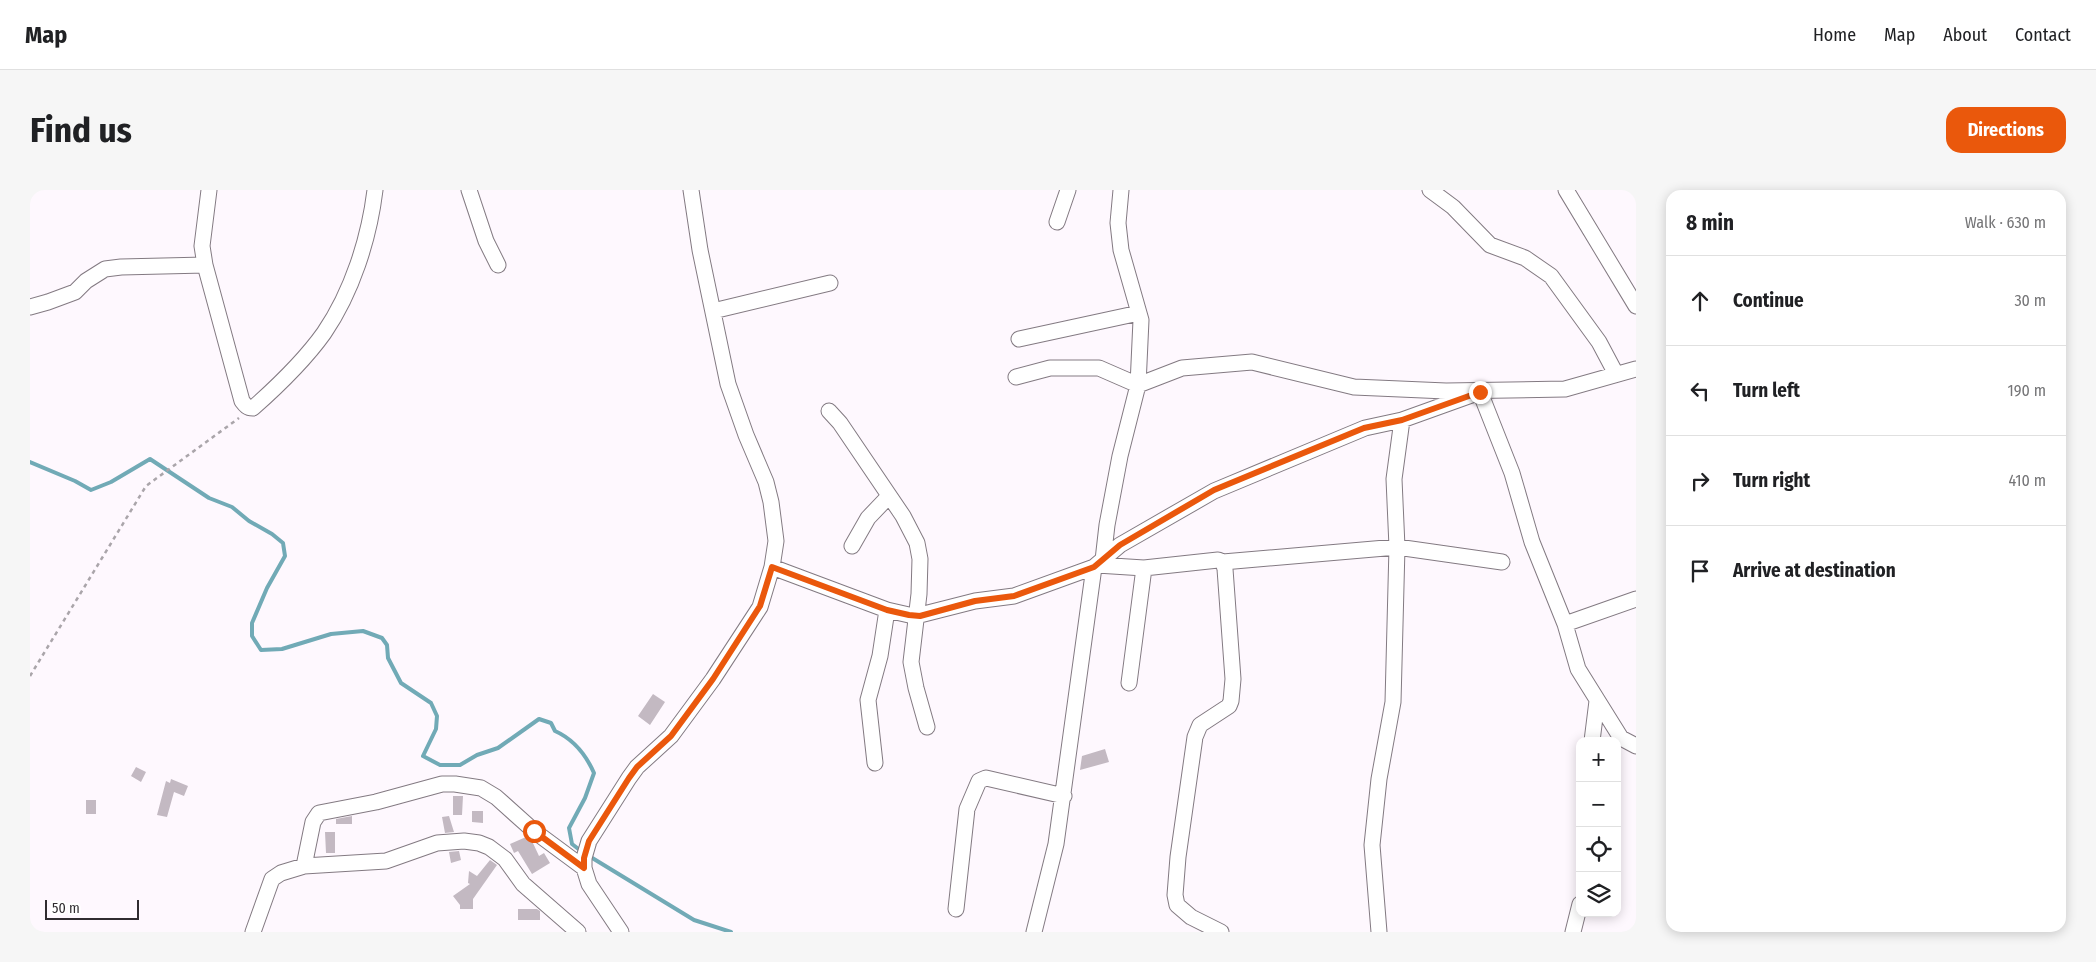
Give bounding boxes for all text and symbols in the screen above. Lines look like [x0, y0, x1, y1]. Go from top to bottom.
text: Map [25, 21, 67, 49]
text: Home [1813, 24, 1856, 46]
text: Map [1884, 24, 1915, 46]
text: About [1943, 24, 1987, 46]
text: Contact [2015, 24, 2071, 46]
button: Directions [1946, 107, 2066, 153]
text: Find us [30, 109, 132, 151]
text: 8 min [1686, 210, 1734, 236]
text: Walk · 630 m [1965, 213, 2046, 232]
icon: ahead [1686, 287, 1714, 315]
text: Continue [1733, 289, 1804, 312]
text: 30 m [2014, 291, 2046, 310]
icon: left [1686, 377, 1714, 405]
text: Turn left [1733, 379, 1800, 402]
route end [1469, 381, 1492, 404]
text: 190 m [2008, 381, 2046, 400]
icon: right [1686, 467, 1714, 495]
text: Turn right [1733, 469, 1810, 492]
text: 410 m [2008, 471, 2046, 490]
icon: arrive [1686, 557, 1714, 585]
text: Arrive at destination [1733, 559, 1896, 582]
map controls [1576, 737, 1621, 917]
button: + [1576, 737, 1621, 782]
button: − [1576, 782, 1621, 827]
route start [523, 820, 546, 843]
button: locate [1576, 827, 1621, 872]
button: layers [1576, 872, 1621, 917]
scale bar [45, 897, 139, 920]
text: 50 m [52, 900, 80, 917]

